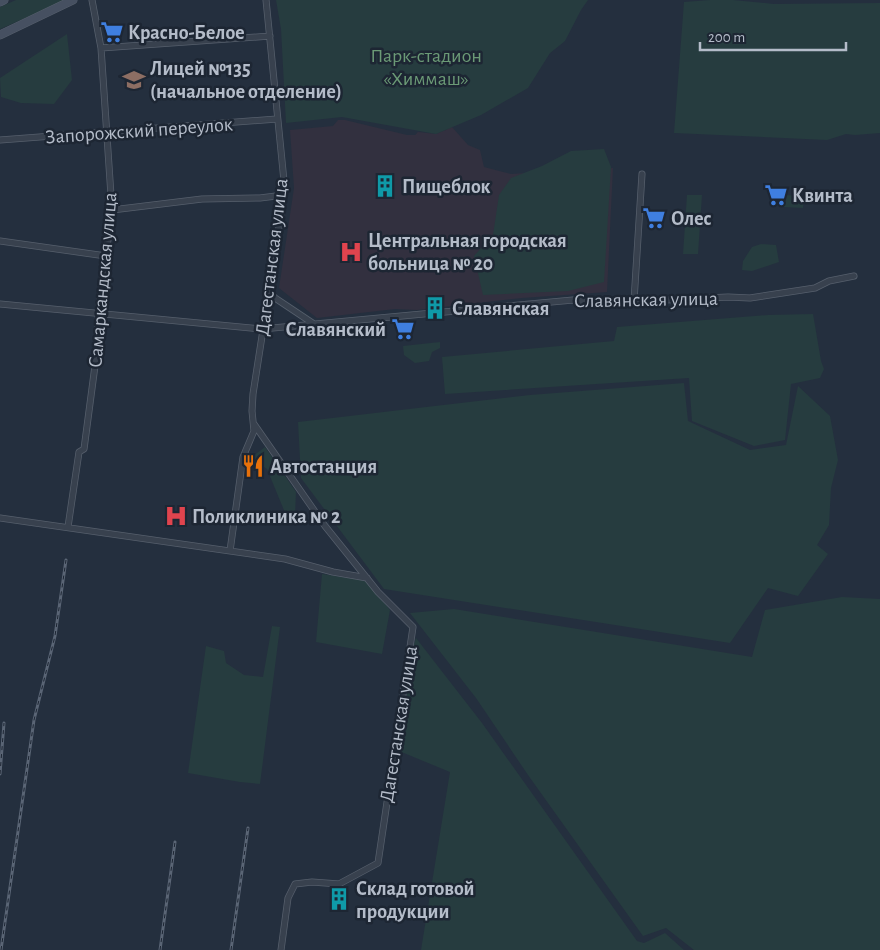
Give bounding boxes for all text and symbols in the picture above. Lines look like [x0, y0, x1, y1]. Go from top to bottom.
supermarket icon: Красно-Белое [99, 19, 125, 45]
scale bar [700, 20, 846, 52]
place label: Красно-Белое [128, 23, 245, 43]
text: 200 m [708, 30, 745, 45]
park label: Парк-стадион «Химмаш» [370, 46, 482, 89]
place label: Лицей №135 (начальное отделение) [150, 59, 342, 102]
school or university icon: Лицей №135 (начальное отделение) [121, 67, 147, 93]
street label: Запорожский переулок [45, 114, 233, 148]
building icon: Пищеблок [372, 173, 398, 199]
street label: Дагестанская улица [252, 177, 292, 337]
place label: Пищеблок [402, 177, 491, 197]
supermarket icon: Квинта [763, 182, 789, 208]
place label: Квинта [792, 186, 853, 206]
street label: Самаркандская улица [85, 192, 121, 369]
supermarket icon: Олес [641, 205, 667, 231]
place label: Олес [671, 209, 712, 229]
place label: Центральная городская больница № 20 [368, 231, 567, 274]
hospital icon: Центральная городская больница № 20 [338, 239, 364, 265]
street label: Славянская улица [574, 289, 718, 311]
building icon: Славянская [422, 295, 448, 321]
place label: Славянская [452, 299, 549, 319]
supermarket icon: Славянский [390, 316, 416, 342]
place label: Славянский [286, 320, 386, 340]
restaurant icon: Автостанция [240, 453, 266, 479]
place label: Автостанция [270, 457, 377, 477]
hospital icon: Поликлиника № 2 [163, 503, 189, 529]
place label: Поликлиника № 2 [192, 507, 340, 527]
street label: Дагестанская улица [377, 644, 421, 804]
place label: Склад готовой продукции [356, 879, 475, 922]
building icon: Склад готовой продукции [326, 886, 352, 912]

